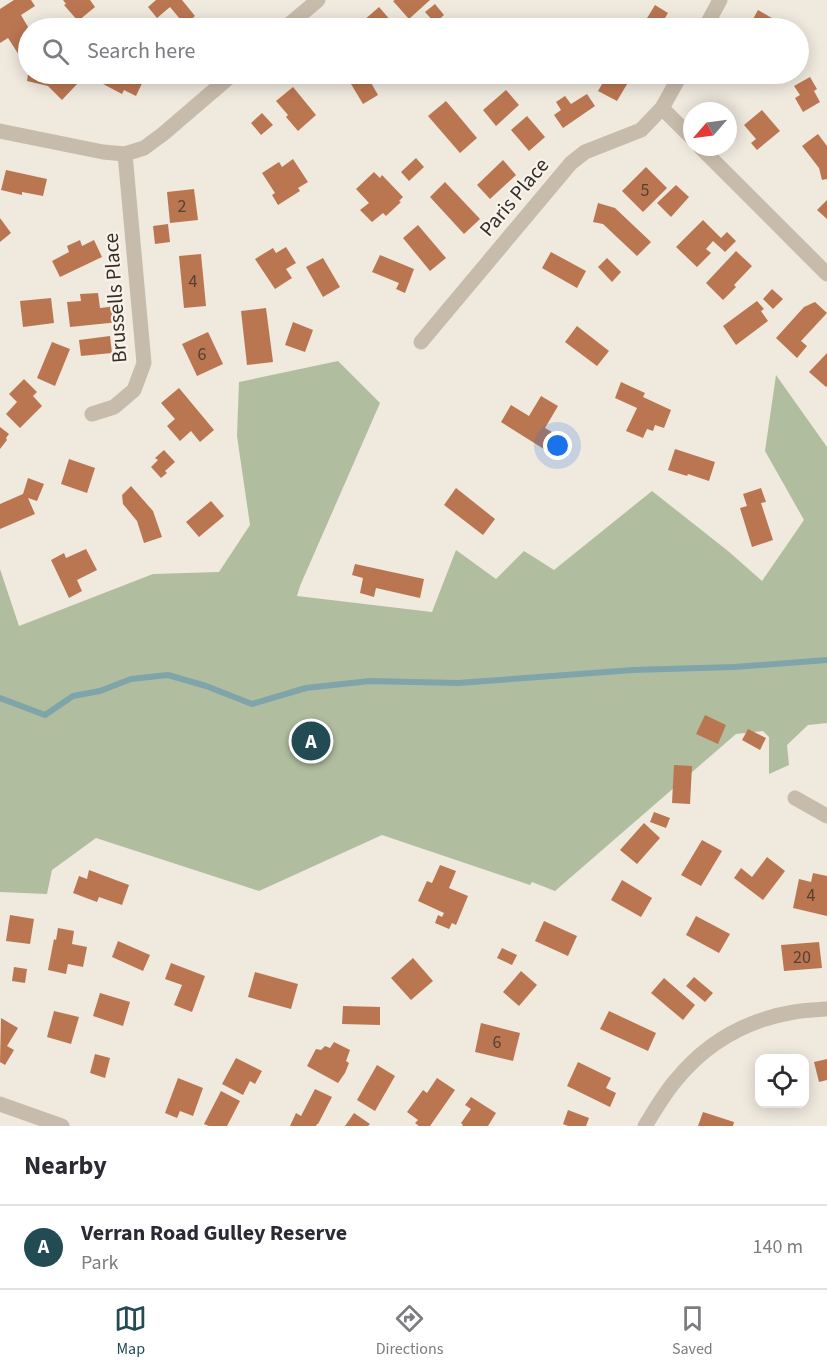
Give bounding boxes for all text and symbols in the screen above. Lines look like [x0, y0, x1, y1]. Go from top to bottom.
search box [18, 18, 809, 84]
icon: search [39, 35, 72, 68]
text: Search here [87, 35, 195, 67]
north arrow [683, 102, 737, 156]
street label: Paris Place [472, 151, 556, 243]
house number: 5 [641, 178, 650, 203]
house number: 2 [178, 194, 187, 219]
street label: Brussells Place [95, 232, 135, 364]
house number: 4 [189, 269, 198, 294]
house number: 6 [198, 342, 207, 367]
your location [543, 431, 572, 460]
pin: A [292, 718, 330, 764]
house number: 4 [807, 883, 816, 908]
house number: 20 [793, 945, 811, 970]
house number: 6 [493, 1030, 502, 1055]
map controls [755, 1054, 809, 1108]
button: locate [755, 1054, 809, 1108]
text: Nearby [24, 1147, 107, 1184]
text: Verran Road Gulley Reserve [81, 1217, 347, 1249]
text: A [38, 1233, 49, 1261]
text: 140 m [753, 1233, 803, 1261]
text: Park [81, 1249, 118, 1277]
tab: Map [114, 1302, 147, 1360]
tab: Directions [376, 1302, 443, 1360]
tab: Saved [672, 1302, 713, 1360]

